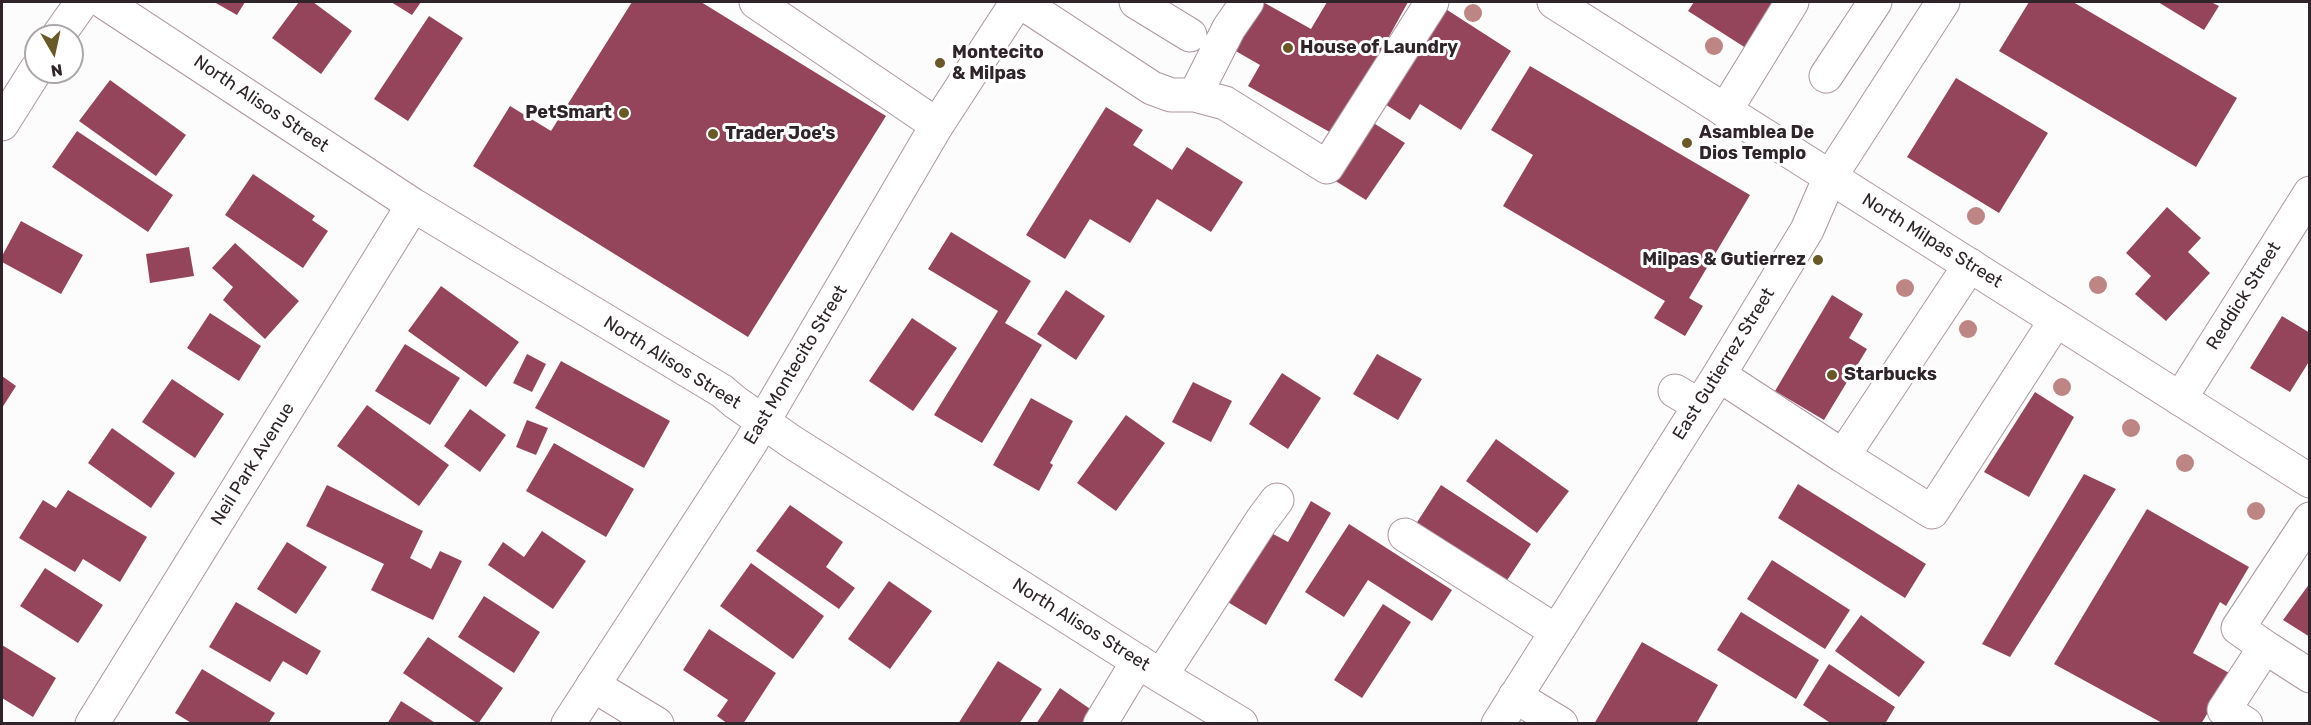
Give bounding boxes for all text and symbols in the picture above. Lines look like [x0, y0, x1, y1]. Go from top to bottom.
north arrow [24, 24, 84, 84]
place label: House of Laundry [1300, 37, 1458, 59]
marker: House of Laundry [1281, 41, 1295, 55]
place label: Montecito & Milpas [952, 42, 1044, 84]
street label: North Alisos Street [189, 51, 333, 157]
marker: Montecito & Milpas [933, 56, 947, 70]
text: N [49, 60, 64, 81]
place label: PetSmart [525, 102, 612, 124]
marker: PetSmart [617, 106, 631, 120]
place label: Asamblea De Dios Templo [1699, 122, 1814, 164]
place label: Trader Joe's [725, 123, 835, 145]
marker: Trader Joe's [706, 127, 720, 141]
marker: Asamblea De Dios Templo [1680, 136, 1694, 150]
street label: North Milpas Street [1858, 189, 2006, 293]
street label: Reddick Street [2202, 238, 2286, 354]
place label: Milpas & Gutierrez [1642, 249, 1806, 271]
marker: Milpas & Gutierrez [1811, 253, 1825, 267]
street label: East Montecito Street [740, 281, 852, 449]
street label: East Gutierrez Street [1668, 284, 1780, 444]
street label: North Alisos Street [599, 312, 745, 414]
place label: Starbucks [1844, 364, 1937, 386]
marker: Starbucks [1825, 368, 1839, 382]
street label: Neil Park Avenue [207, 399, 299, 529]
street label: North Alisos Street [1008, 574, 1154, 676]

